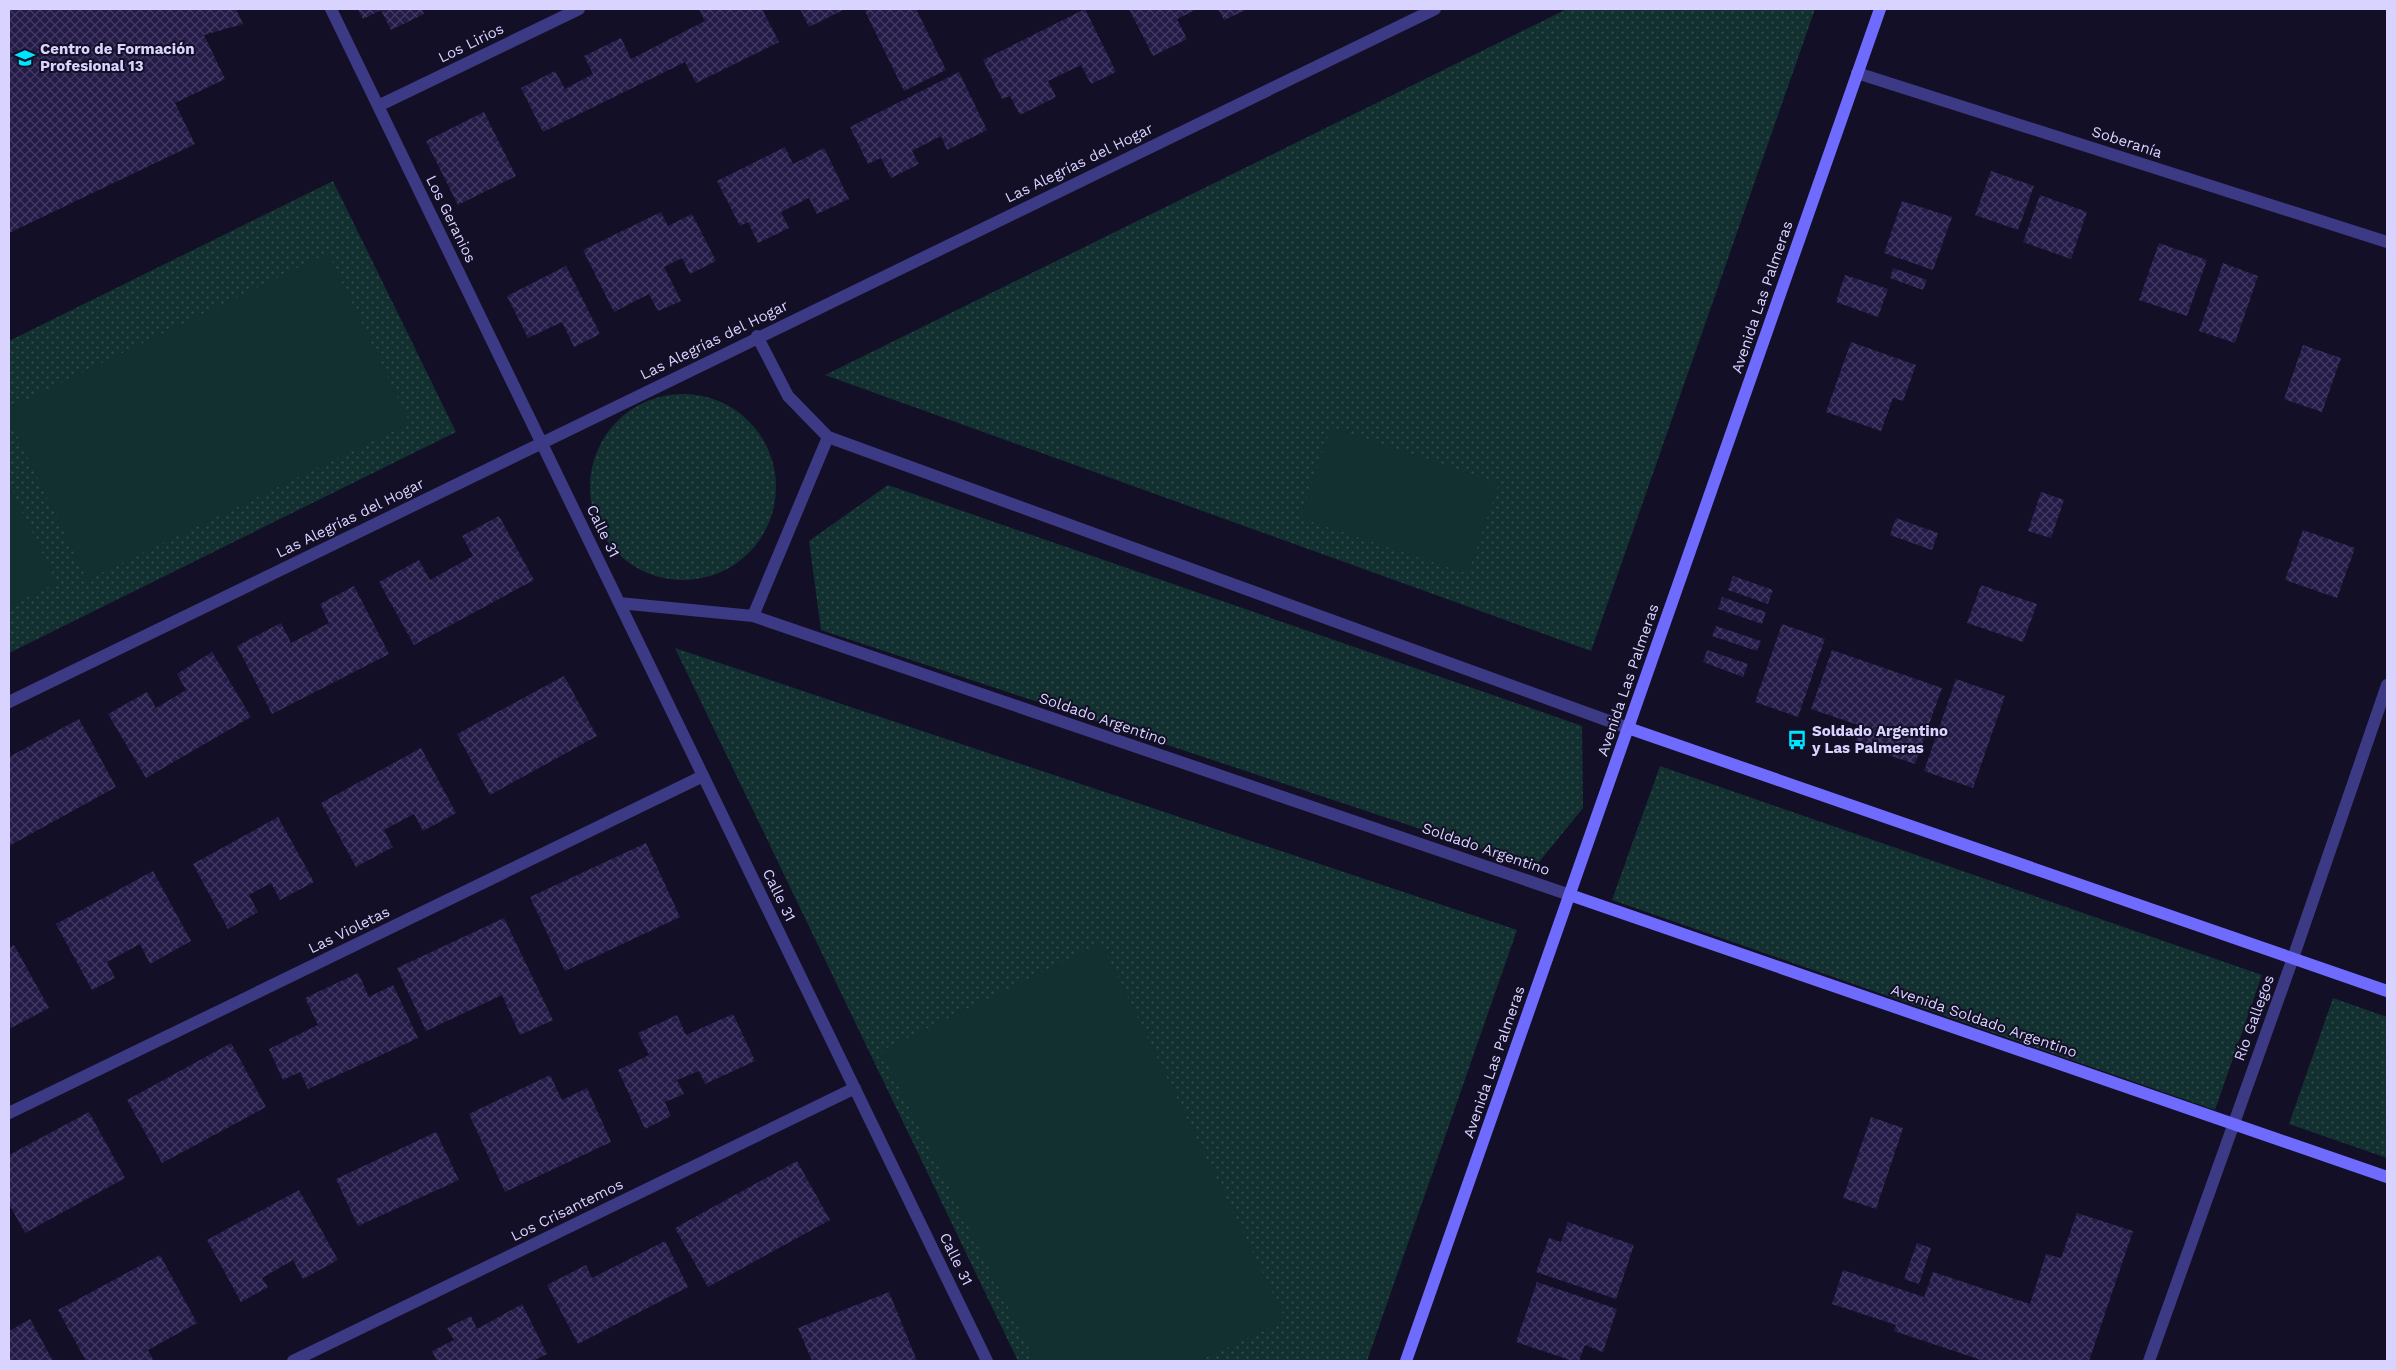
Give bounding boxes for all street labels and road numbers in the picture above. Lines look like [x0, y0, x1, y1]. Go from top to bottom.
street label: Los Lirios [435, 19, 507, 67]
street label: Las Alegrías del Hogar [1002, 119, 1156, 207]
street label: Soberanía [2090, 122, 2165, 162]
street label: Los Geranios [422, 172, 480, 266]
street label: Avenida Las Palmeras [1727, 218, 1797, 375]
street label: Las Alegrías del Hogar [637, 296, 791, 384]
street label: Las Alegrías del Hogar [273, 474, 427, 562]
street label: Calle 31 [583, 502, 623, 560]
street label: Avenida Las Palmeras [1593, 601, 1663, 758]
street label: Soldado Argentino [1037, 689, 1169, 749]
street label: Soldado Argentino [1420, 819, 1552, 879]
street label: Calle 31 [759, 866, 799, 924]
street label: Las Violetas [305, 902, 393, 957]
street label: Río Gallegos [2230, 973, 2278, 1063]
street label: Avenida Soldado Argentino [1888, 981, 2080, 1061]
street label: Avenida Las Palmeras [1459, 983, 1529, 1140]
street label: Los Crisantemos [508, 1175, 626, 1245]
street label: Calle 31 [936, 1230, 976, 1288]

